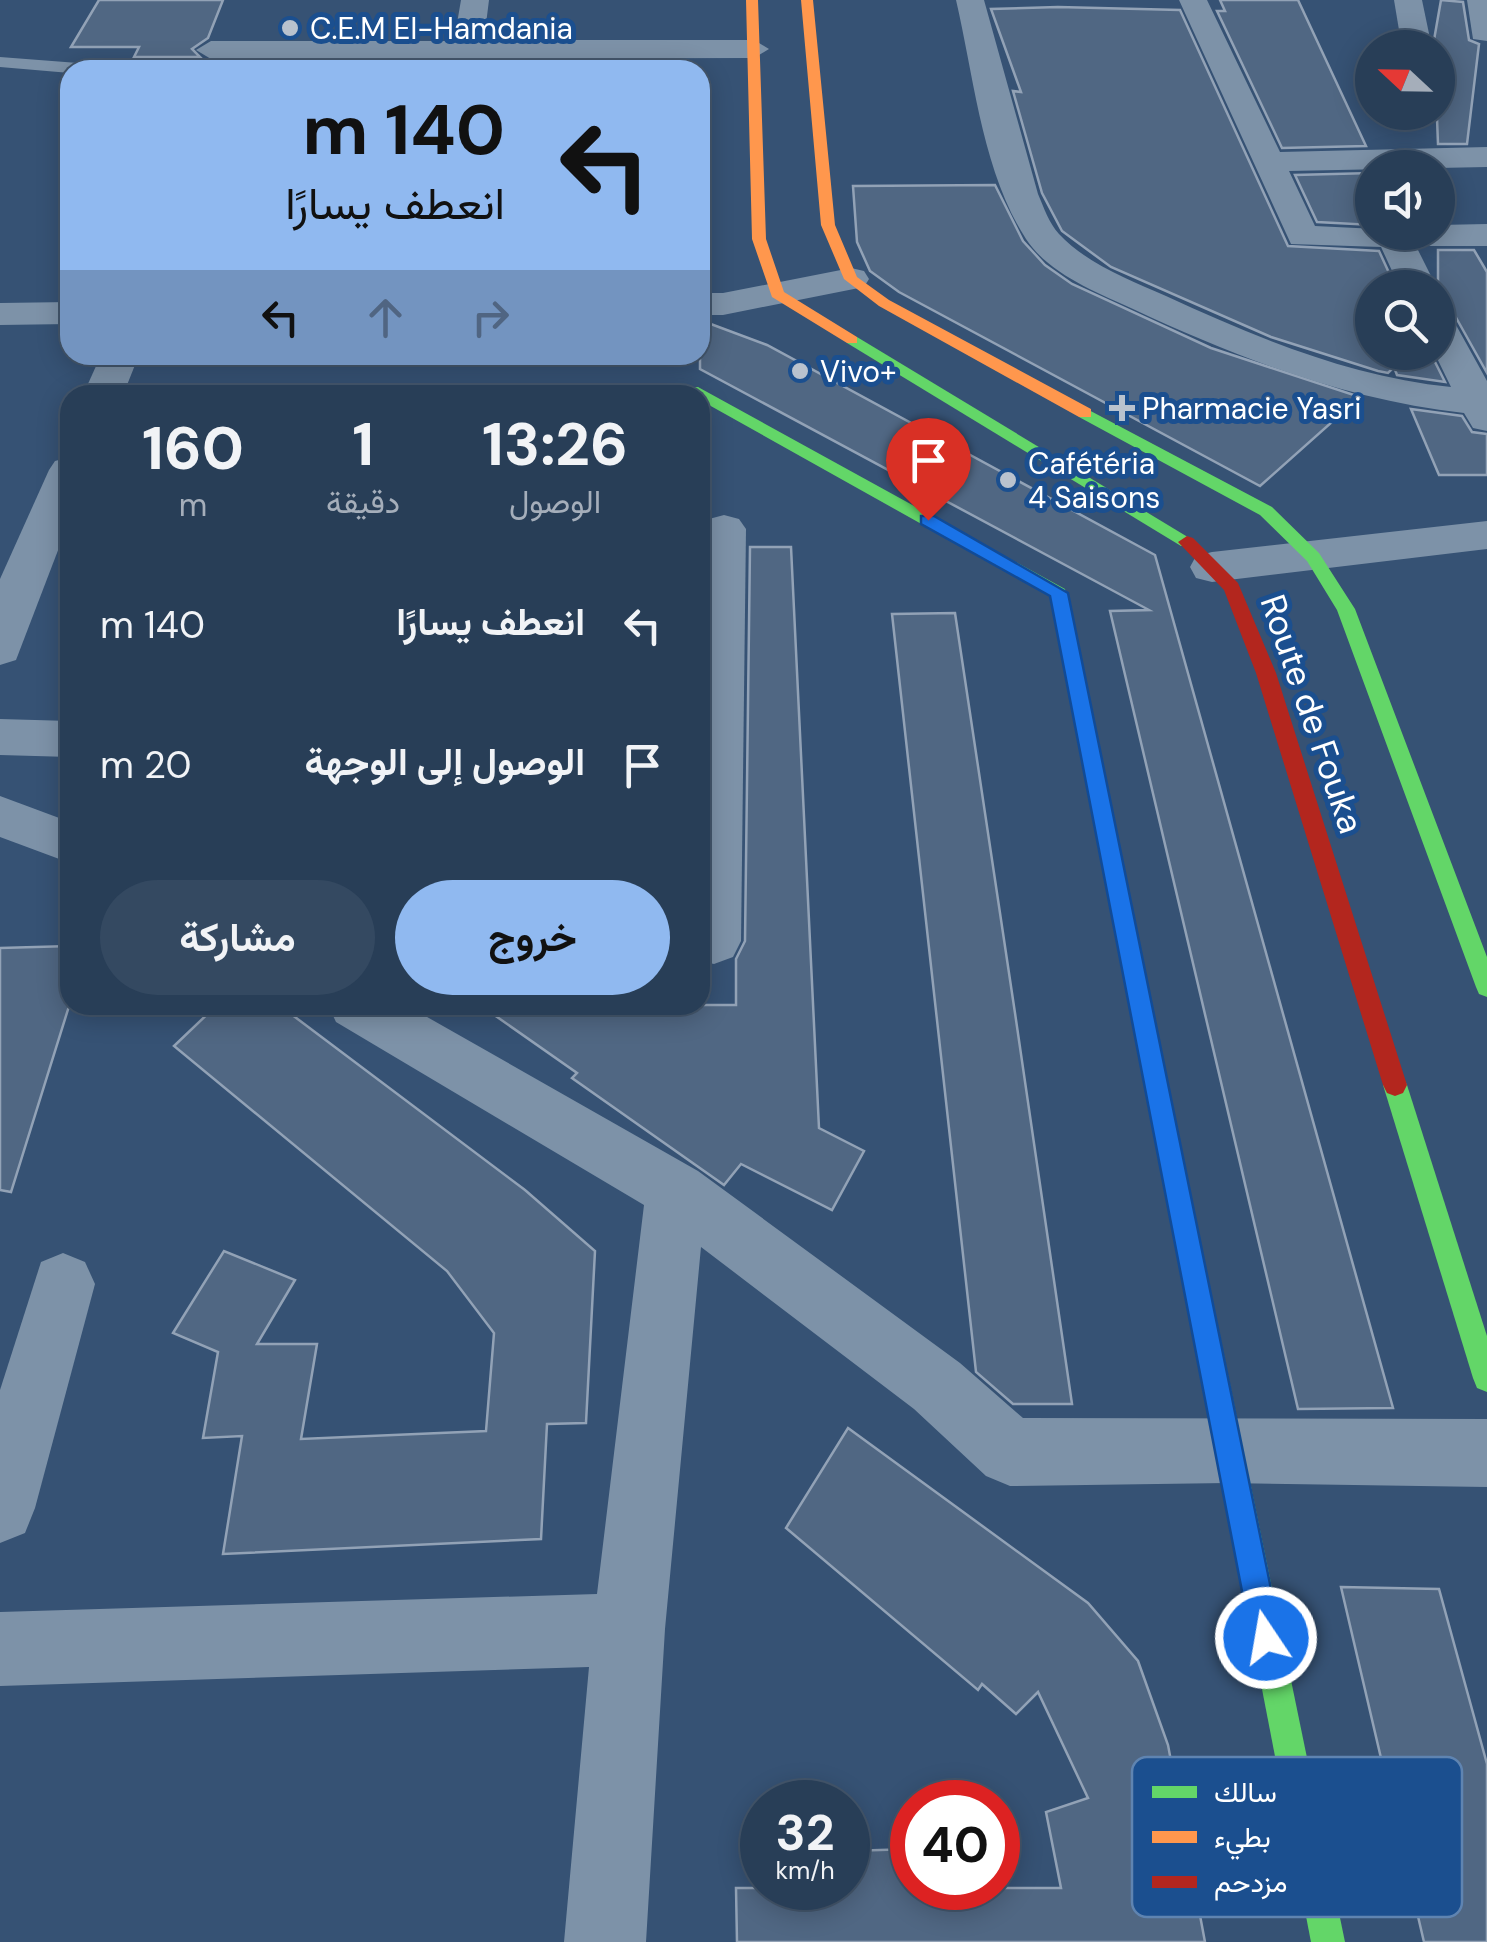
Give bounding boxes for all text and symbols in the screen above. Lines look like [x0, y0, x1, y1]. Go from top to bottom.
place label: C.E.M El-Hamdania [310, 9, 573, 48]
marker: C.E.M El-Hamdania [279, 17, 301, 39]
north arrow [1355, 30, 1455, 130]
map controls [1355, 30, 1455, 370]
text: 140 m [302, 85, 505, 176]
icon: left [540, 100, 670, 230]
button: sound [1355, 150, 1455, 250]
text: انعطف يسارًا [285, 174, 505, 233]
button: search [1355, 270, 1455, 370]
icon: left [253, 290, 308, 345]
icon: ahead [358, 290, 413, 345]
icon: right [463, 290, 518, 345]
place label: Vivo+ [820, 352, 897, 391]
marker: Vivo+ [789, 360, 811, 382]
place label: Pharmacie Yasri [1142, 389, 1361, 428]
marker: Pharmacie Yasri [1111, 397, 1133, 419]
text: 1 [352, 405, 374, 484]
text: 13:26 [482, 405, 628, 484]
text: 160 [142, 409, 244, 488]
pin [886, 418, 971, 521]
icon: arrive [901, 433, 956, 488]
place label: Cafétéria 4 Saisons [1028, 444, 1160, 517]
marker: Cafétéria 4 Saisons [997, 469, 1019, 491]
text: دقيقة [326, 481, 400, 523]
text: الوصول [509, 481, 601, 523]
text: m [179, 484, 207, 526]
street label: Route de Fouka [1250, 589, 1374, 839]
text: انعطف يسارًا [396, 597, 585, 647]
icon: left [615, 598, 670, 653]
text: 140 m [100, 600, 205, 650]
text: الوصول إلى الوجهة [304, 737, 585, 787]
icon: arrive [615, 738, 670, 793]
text: 20 m [100, 740, 191, 790]
button: مشاركة [100, 880, 375, 995]
button: خروج [395, 880, 670, 995]
position arrow [1214, 1586, 1318, 1690]
legend [1132, 1757, 1462, 1917]
text: سالك [1214, 1774, 1277, 1811]
speed limit sign: 40 [890, 1780, 1020, 1910]
text: 32 [776, 1800, 835, 1866]
text: بطيء [1214, 1819, 1271, 1860]
text: km/h [775, 1854, 835, 1887]
text: مزدحم [1214, 1864, 1287, 1901]

